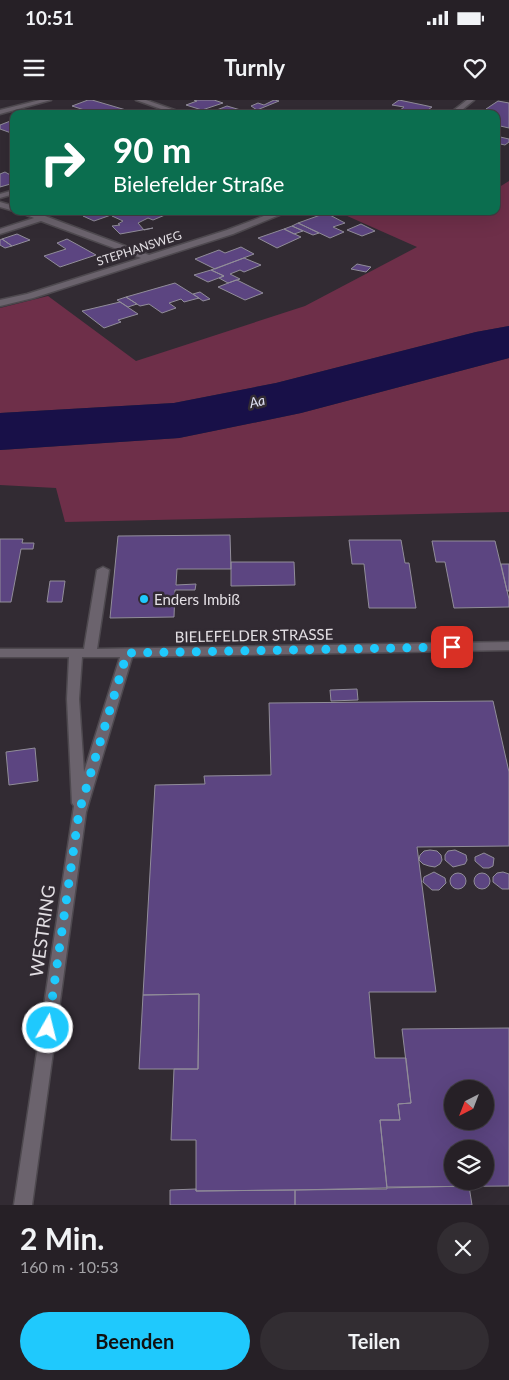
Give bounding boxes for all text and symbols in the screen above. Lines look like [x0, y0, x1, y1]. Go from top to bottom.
text: 10:51 [25, 6, 74, 29]
icon: menu [20, 54, 48, 82]
text: Turnly [224, 54, 285, 81]
icon: heart [461, 54, 489, 82]
text: 90 m [113, 128, 191, 170]
icon: right [30, 130, 95, 195]
text: Bielefelder Straße [113, 170, 284, 197]
street label: STEPHANSWEG [95, 227, 184, 269]
water label: Aa [246, 391, 267, 411]
place label: Enders Imbiß [154, 590, 240, 608]
marker: Enders Imbiß [138, 593, 150, 605]
street label: BIELEFELDER STRASSE [175, 625, 333, 645]
pin [431, 626, 473, 668]
icon: arrive [438, 633, 466, 661]
street label: WESTRING [25, 884, 59, 978]
position arrow [21, 1001, 73, 1053]
north arrow [444, 1080, 494, 1130]
map controls [444, 1080, 494, 1190]
button: layers [444, 1140, 494, 1190]
text: 2 Min. [20, 1220, 105, 1256]
button: close [437, 1222, 489, 1274]
text: 160 m · 10:53 [20, 1257, 119, 1276]
button: Beenden [20, 1312, 250, 1370]
button: Teilen [260, 1312, 489, 1370]

